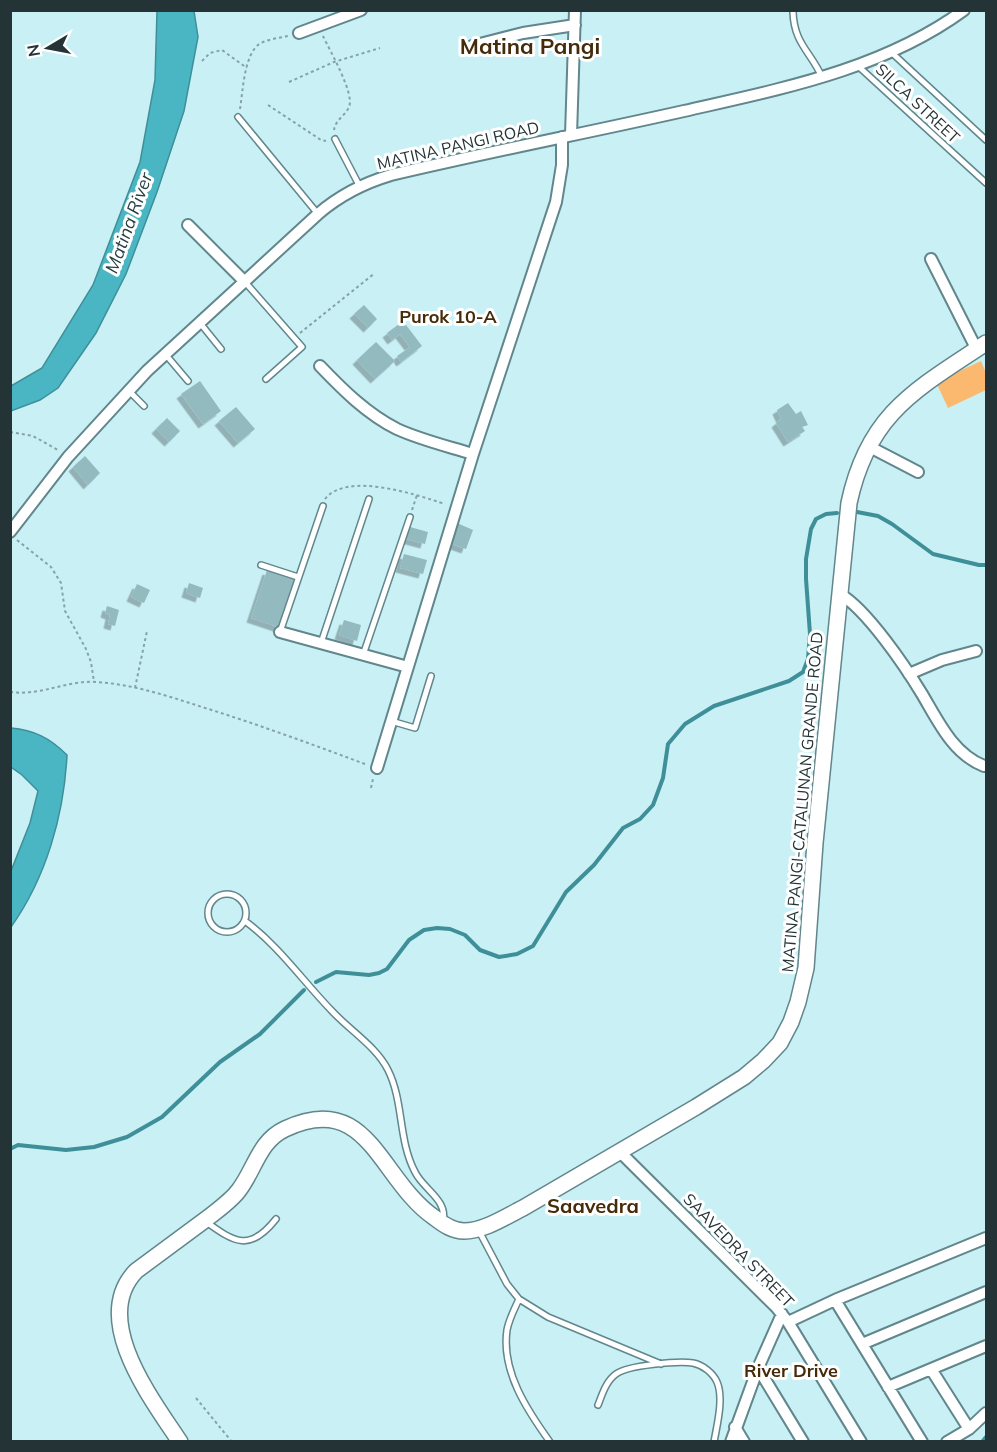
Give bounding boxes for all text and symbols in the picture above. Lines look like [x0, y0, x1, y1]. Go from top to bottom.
north arrow [18, 18, 78, 78]
district label: Matina Pangi [460, 32, 600, 60]
text: N [22, 43, 44, 58]
street label: SILCA STREET [872, 59, 964, 147]
street label: MATINA PANGI ROAD [375, 117, 541, 173]
water label: Matina River [100, 168, 158, 276]
district label: Purok 10-A [399, 305, 497, 328]
street label: MATINA PANGI-CATALUNAN GRANDE ROAD [777, 631, 827, 973]
street label: SAAVEDRA STREET [679, 1189, 799, 1311]
district label: Saavedra [547, 1193, 639, 1218]
district label: River Drive [744, 1359, 838, 1382]

